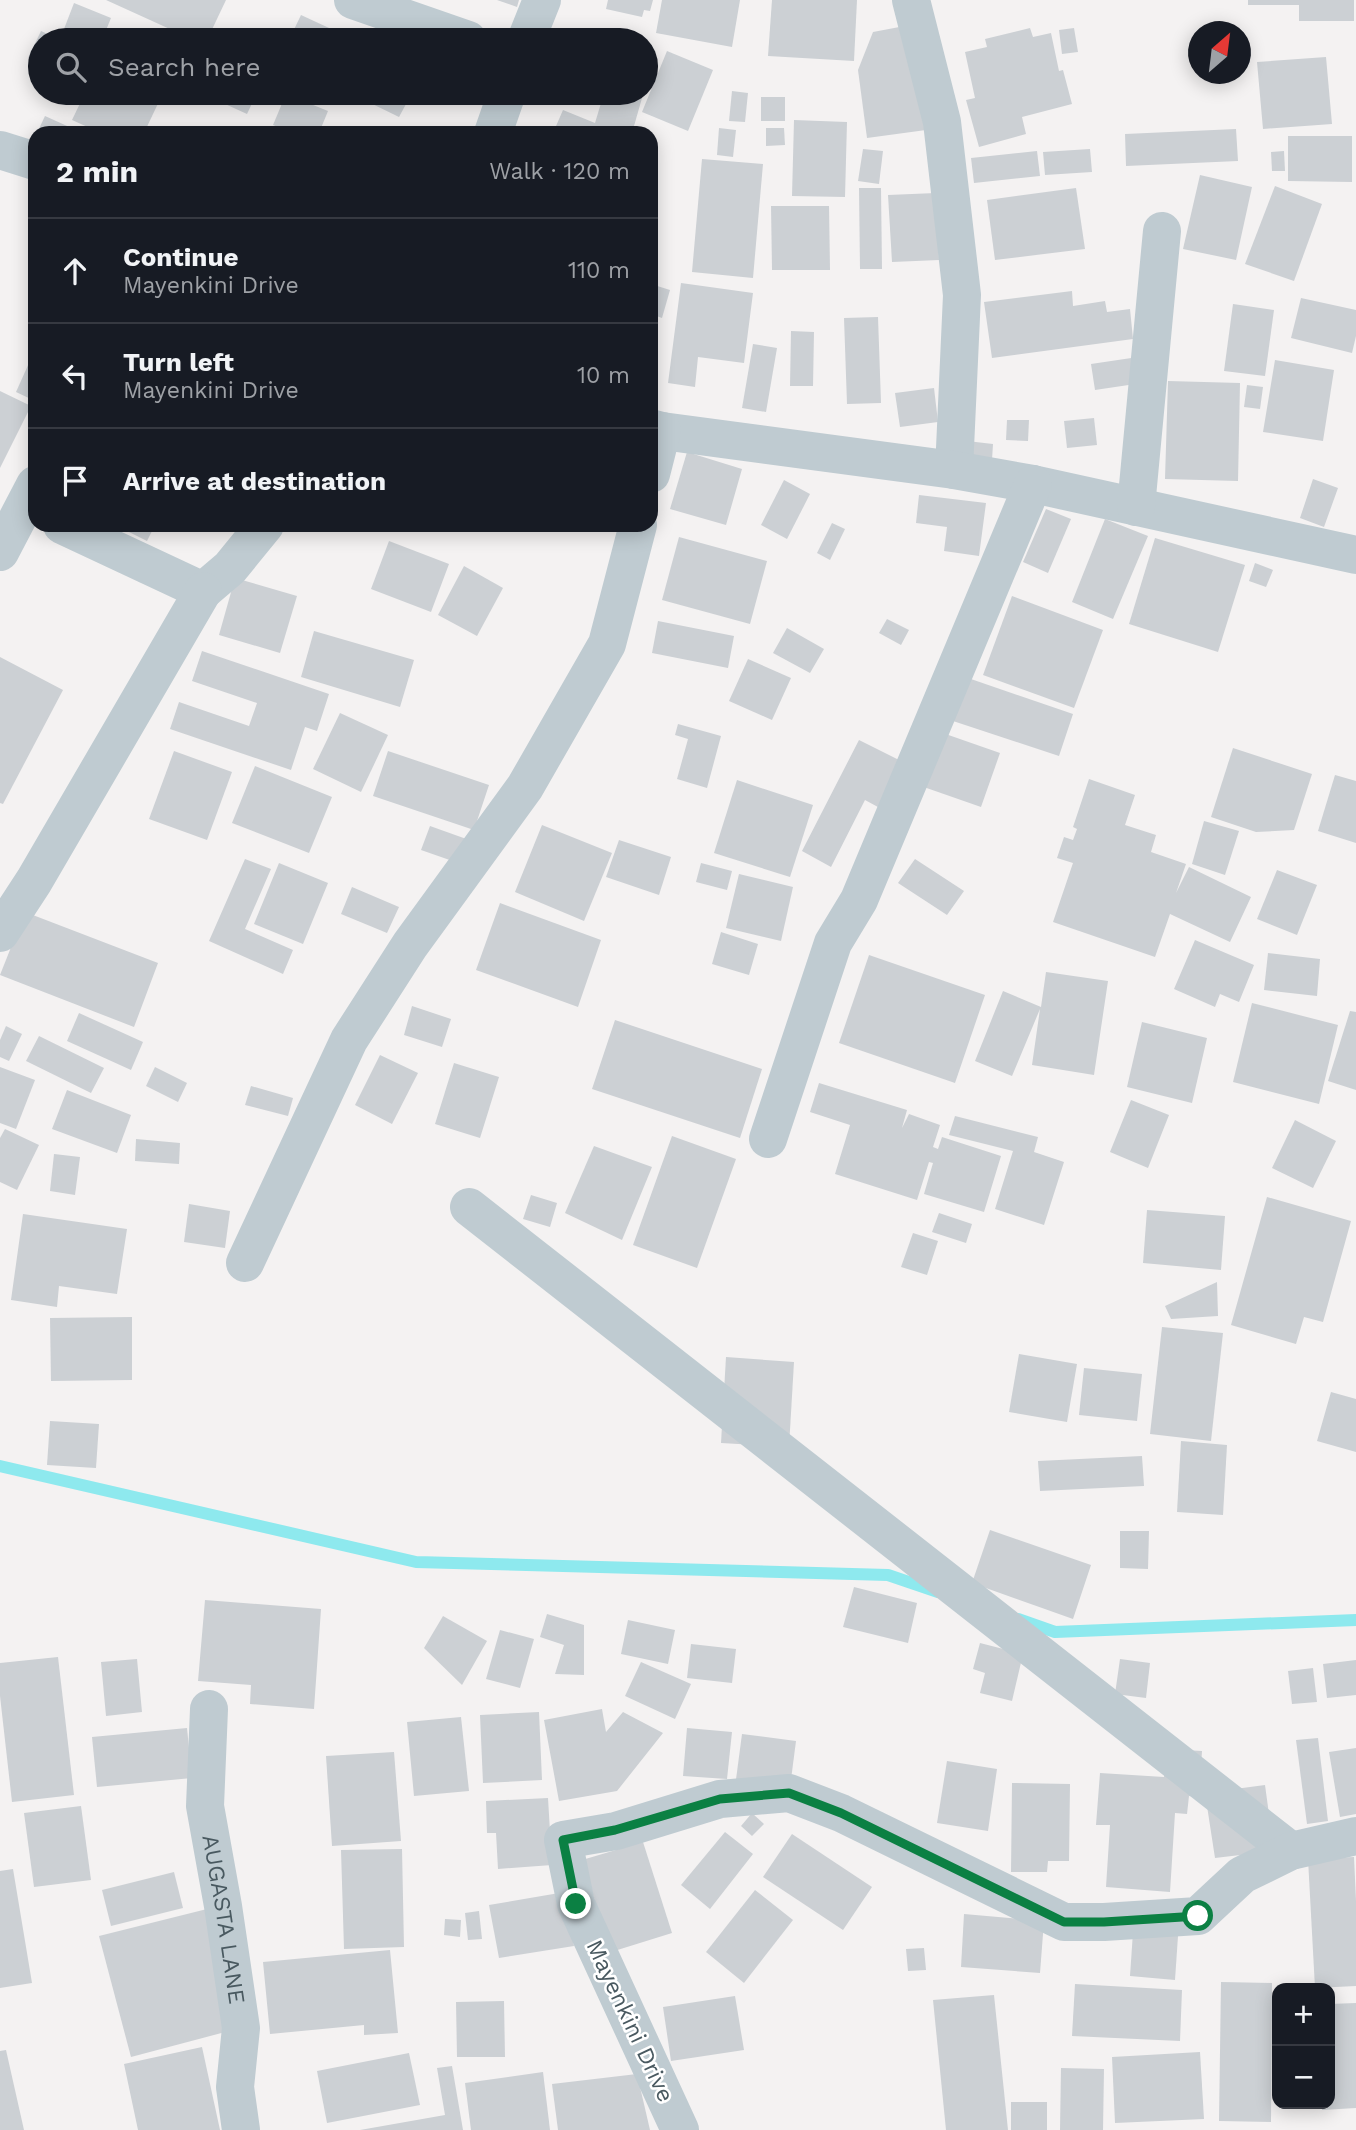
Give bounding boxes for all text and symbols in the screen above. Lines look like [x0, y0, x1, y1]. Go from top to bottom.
north arrow [1188, 21, 1251, 84]
search box [28, 28, 658, 105]
icon: search [52, 48, 90, 86]
text: Search here [108, 52, 260, 82]
text: 2 min [56, 154, 138, 189]
text: Walk · 120 m [489, 158, 630, 185]
text: Continue [123, 242, 239, 272]
icon: ahead [56, 252, 94, 290]
text: 110 m [568, 257, 630, 284]
text: Mayenkini Drive [123, 272, 299, 299]
text: Turn left [123, 347, 234, 377]
icon: left [56, 357, 94, 395]
text: 10 m [577, 362, 630, 389]
text: Mayenkini Drive [123, 377, 299, 404]
icon: arrive [56, 462, 94, 500]
text: Arrive at destination [123, 466, 386, 496]
street label: AUGASTA LANE [197, 1832, 251, 2006]
route end [560, 1888, 591, 1919]
route start [1182, 1900, 1213, 1931]
street label: Mayenkini Drive [581, 1936, 679, 2106]
map controls [1272, 1983, 1335, 2109]
button: + [1272, 1983, 1335, 2046]
button: − [1272, 2046, 1335, 2109]

